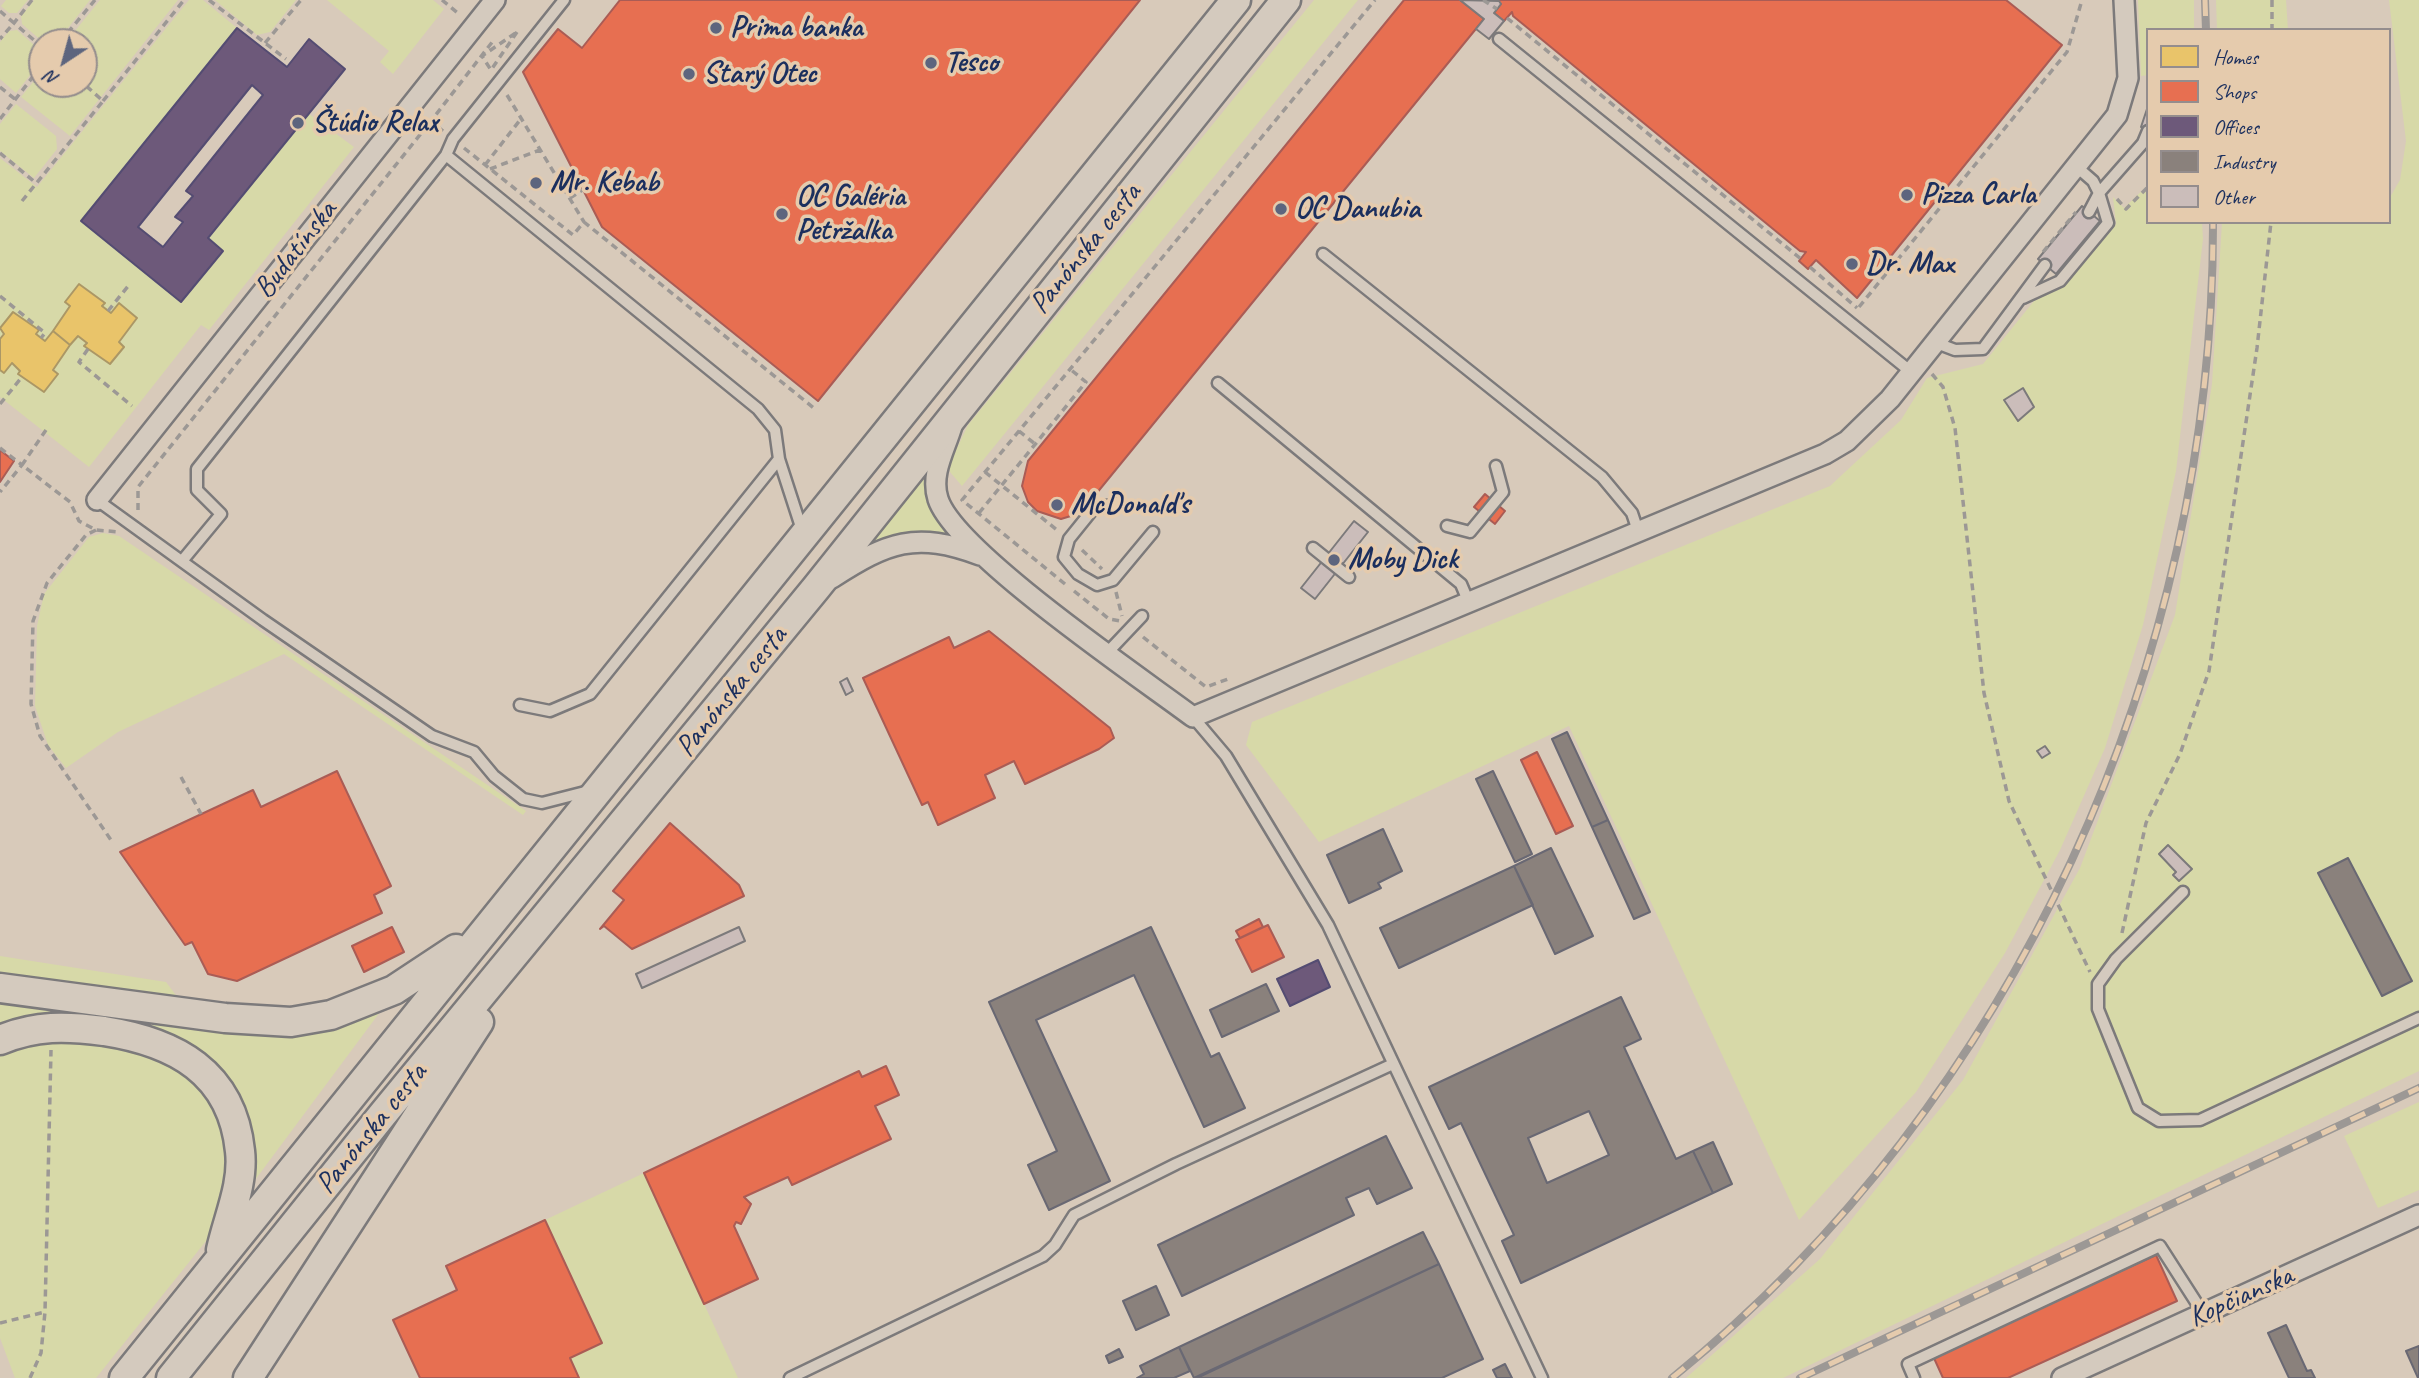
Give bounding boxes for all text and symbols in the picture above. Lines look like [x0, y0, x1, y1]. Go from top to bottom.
place label: Prima banka [730, 10, 862, 46]
marker: Prima banka [708, 20, 724, 36]
north arrow [28, 28, 98, 98]
legend [2146, 28, 2391, 224]
text: Homes [2213, 44, 2258, 70]
place label: Tesco [945, 45, 998, 81]
marker: Tesco [923, 55, 939, 71]
place label: Starý Otec [703, 56, 817, 92]
text: N [40, 65, 64, 92]
marker: Starý Otec [681, 66, 697, 82]
text: Shops [2213, 79, 2256, 105]
place label: Štúdio Relax [312, 105, 438, 141]
text: Offices [2213, 114, 2259, 140]
marker: Štúdio Relax [290, 115, 306, 131]
text: Industry [2213, 149, 2276, 175]
place label: Mr. Kebab [550, 165, 659, 201]
marker: Mr. Kebab [528, 175, 544, 191]
street label: Panónska cesta [1022, 176, 1150, 322]
place label: Pizza Carla [1921, 177, 2036, 213]
place label: OC Galéria Petržalka [796, 179, 905, 249]
text: Other [2213, 184, 2255, 210]
marker: Pizza Carla [1899, 187, 1915, 203]
place label: OC Danubia [1295, 191, 1420, 227]
street label: Budatínska [247, 194, 345, 306]
marker: OC Danubia [1273, 201, 1289, 217]
marker: OC Galéria Petržalka [774, 206, 790, 222]
place label: Dr. Max [1866, 246, 1953, 282]
marker: Dr. Max [1844, 256, 1860, 272]
place label: McDonald's [1071, 487, 1190, 523]
marker: McDonald's [1049, 497, 1065, 513]
place label: Moby Dick [1348, 542, 1458, 578]
marker: Moby Dick [1326, 552, 1342, 568]
street label: Panónska cesta [668, 619, 796, 765]
street label: Panónska cesta [308, 1056, 436, 1202]
street label: Kopčianska [2183, 1258, 2299, 1336]

